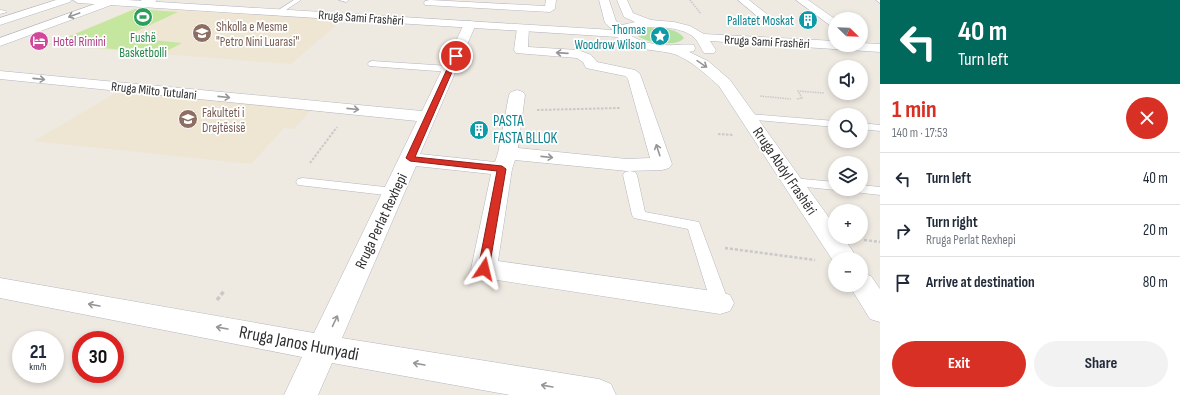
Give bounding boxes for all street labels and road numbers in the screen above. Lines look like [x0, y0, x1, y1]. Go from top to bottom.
street label: Rruga Sami Frashëri [318, 7, 404, 29]
street label: Rruga Sami Frashëri [724, 32, 810, 52]
street label: Rruga Milto Tutulani [110, 79, 197, 103]
street label: Rruga Abdyl Frashëri [748, 124, 821, 219]
street label: Rruga Perlat Rexhepi [351, 170, 412, 272]
street label: Rruga Janos Hunyadi [237, 322, 361, 365]

